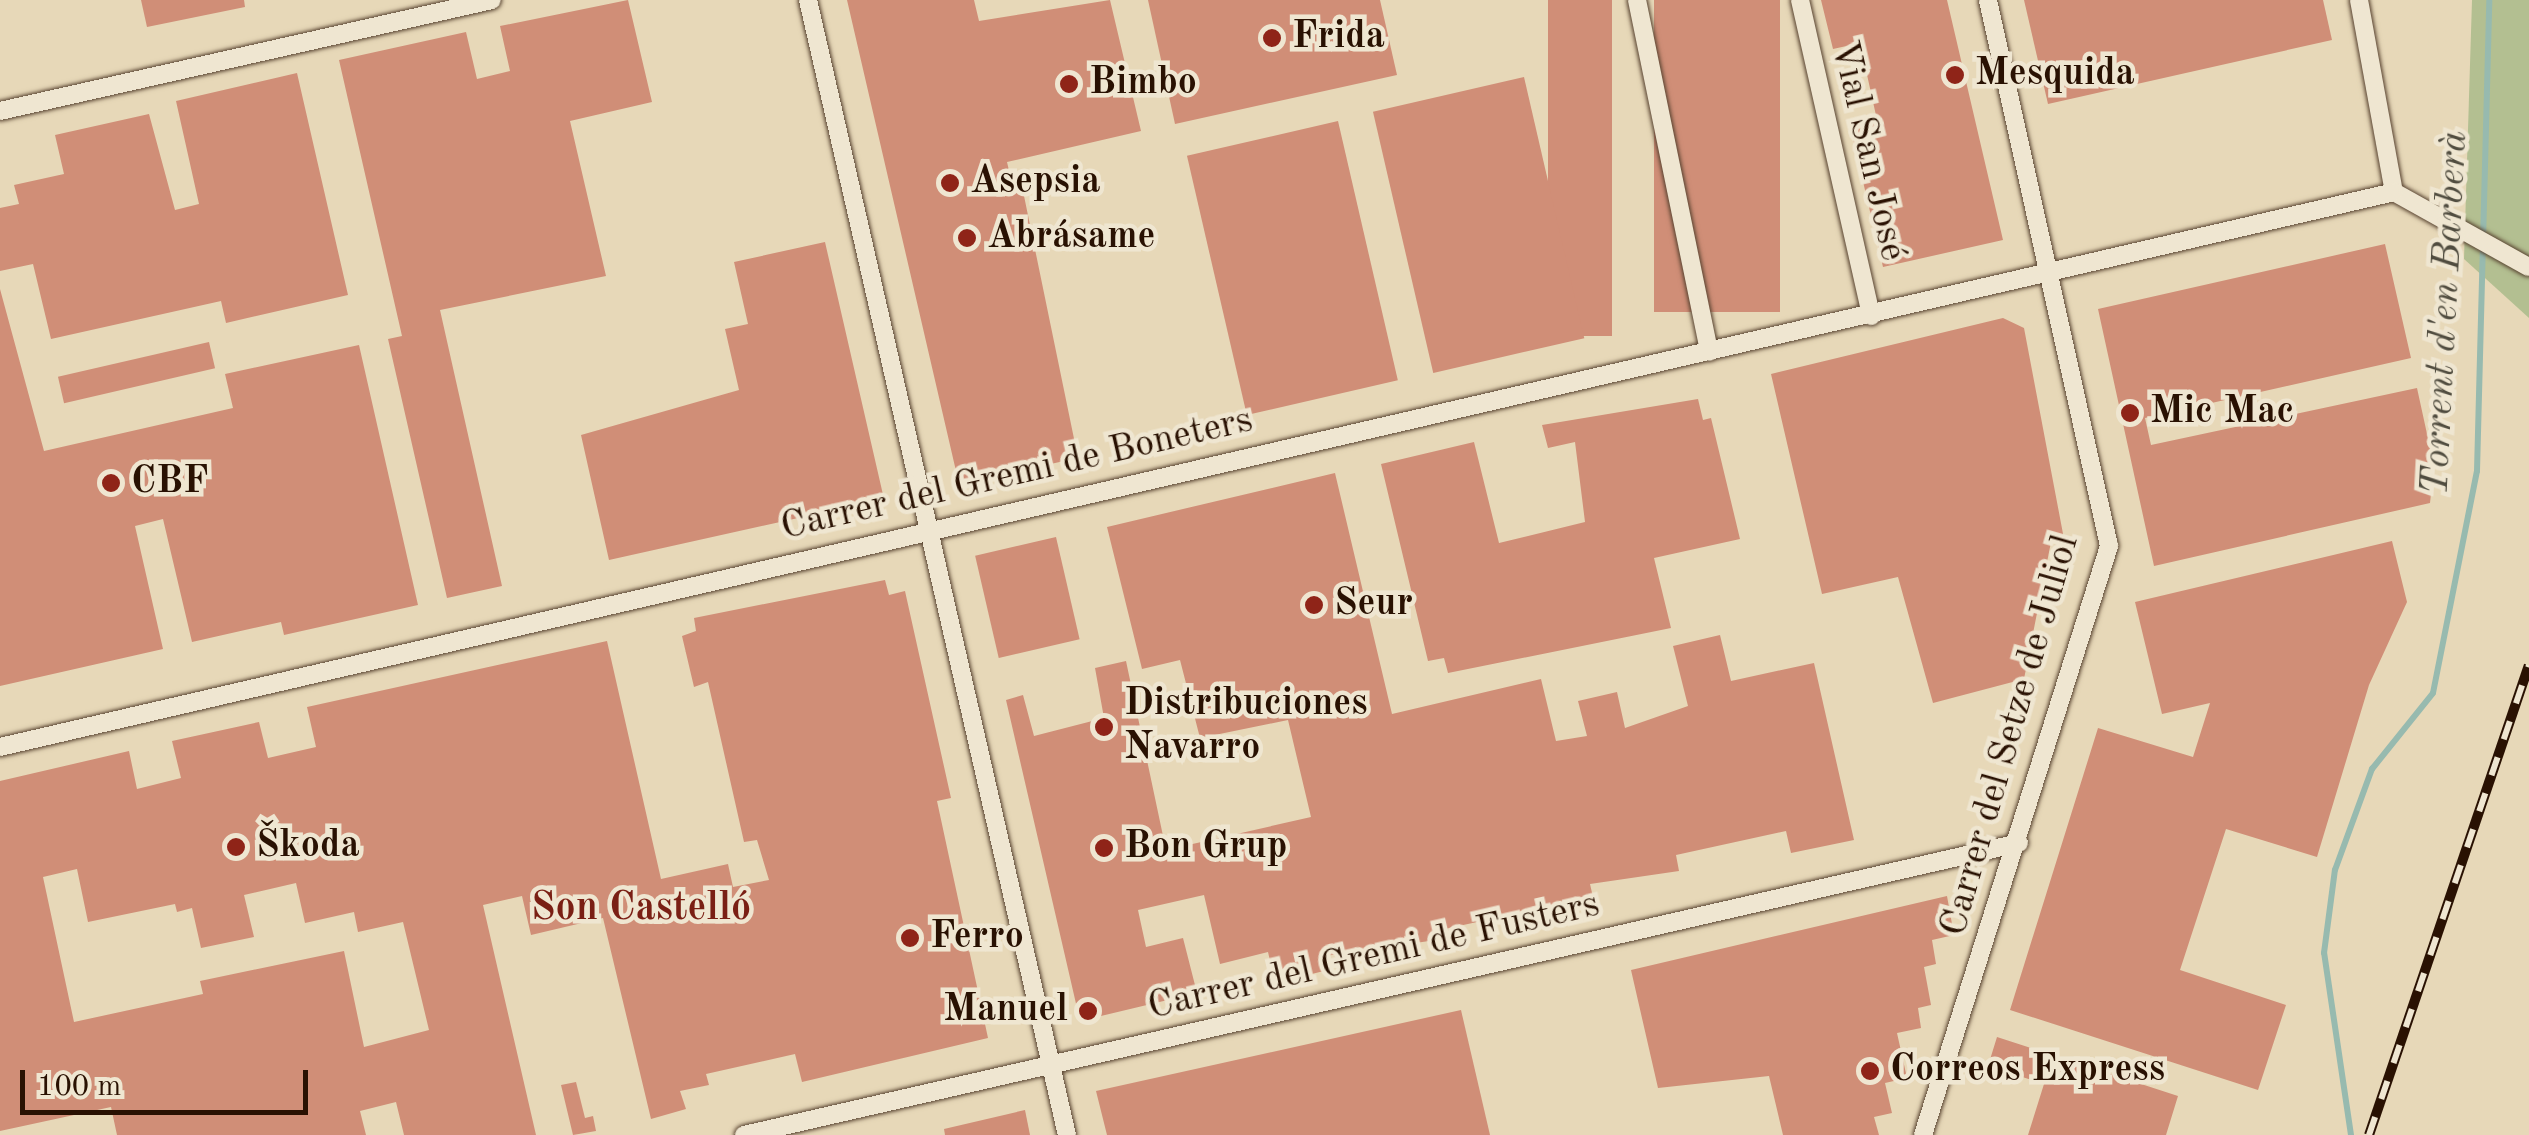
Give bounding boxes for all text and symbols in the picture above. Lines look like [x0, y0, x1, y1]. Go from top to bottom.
place label: Frida [1292, 15, 1385, 61]
marker: Frida [1261, 27, 1283, 49]
street label: Vial San José [1820, 37, 1914, 265]
place label: Mesquida [1975, 52, 2135, 98]
place label: Bimbo [1089, 61, 1197, 107]
marker: Mesquida [1944, 64, 1966, 86]
marker: Bimbo [1058, 73, 1080, 95]
water label: Torrent d'en Barberà [2412, 129, 2480, 497]
place label: Asepsia [970, 160, 1100, 206]
marker: Asepsia [939, 172, 961, 194]
place label: Abrásame [987, 215, 1155, 261]
marker: Abrásame [956, 227, 978, 249]
place label: Mic Mac [2150, 390, 2294, 436]
street label: Carrer del Gremi de Boneters [777, 398, 1257, 552]
marker: Mic Mac [2119, 402, 2141, 424]
place label: CBF [131, 460, 209, 506]
marker: CBF [100, 472, 122, 494]
street label: Carrer del Setze de Juliol [1932, 530, 2090, 942]
place label: Seur [1334, 582, 1413, 628]
marker: Seur [1303, 594, 1325, 616]
place label: Distribuciones Navarro [1124, 682, 1368, 772]
marker: Distribuciones Navarro [1093, 716, 1115, 738]
place label: Škoda [256, 824, 360, 870]
place label: Bon Grup [1124, 825, 1287, 871]
marker: Škoda [225, 836, 247, 858]
marker: Bon Grup [1093, 837, 1115, 859]
street label: Carrer del Gremi de Fusters [1144, 883, 1604, 1031]
district label: Son Castelló [531, 885, 751, 933]
place label: Ferro [930, 915, 1024, 961]
marker: Ferro [899, 927, 921, 949]
place label: Manuel [943, 988, 1068, 1034]
marker: Manuel [1077, 1000, 1099, 1022]
place label: Correos Express [1890, 1048, 2165, 1094]
scale bar [25, 1050, 312, 1112]
marker: Correos Express [1859, 1060, 1881, 1082]
text: 100 m [37, 1072, 121, 1102]

